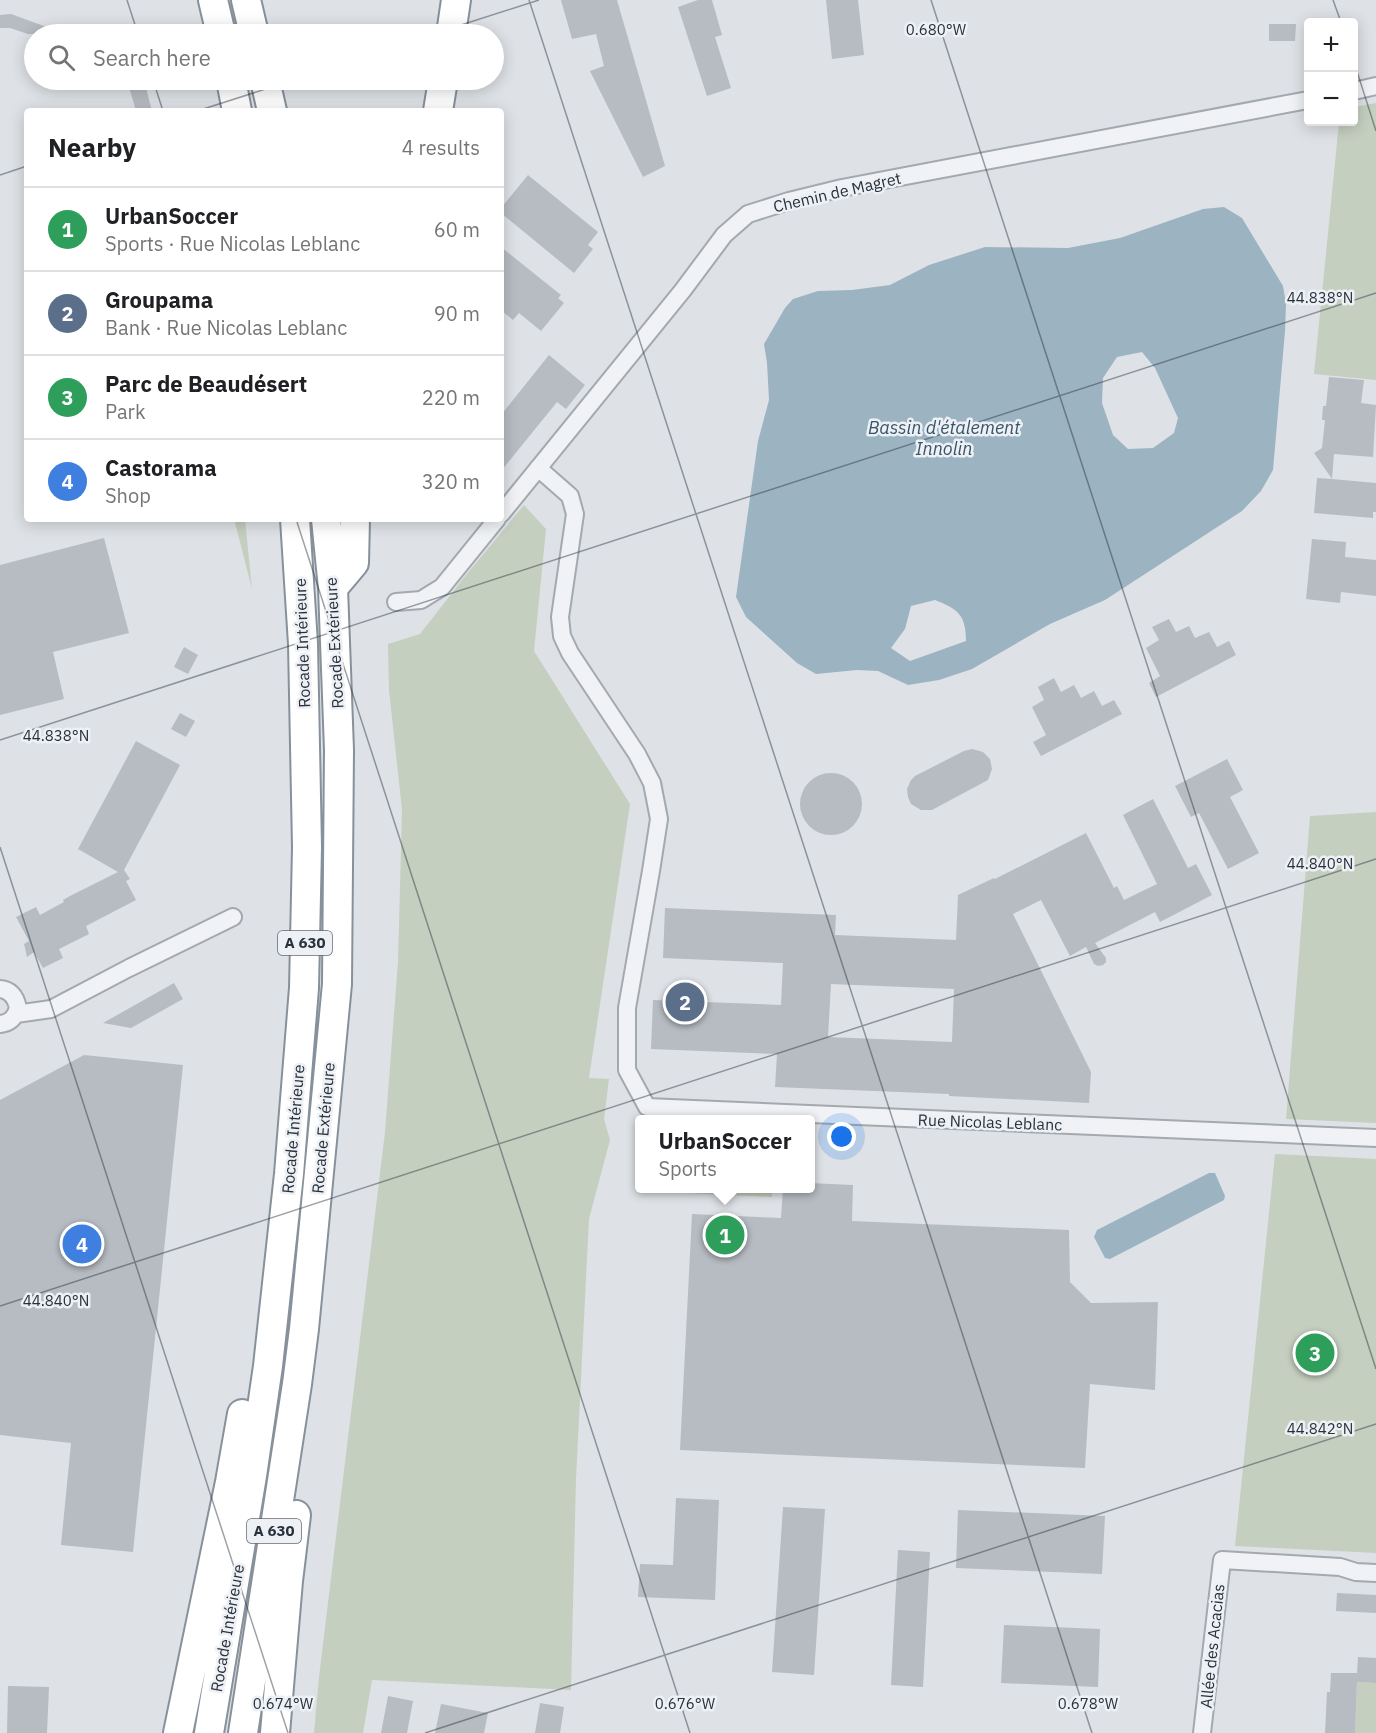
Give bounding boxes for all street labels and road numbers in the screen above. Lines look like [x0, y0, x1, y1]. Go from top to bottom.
street label: Chemin de Magret [771, 168, 903, 216]
street label: Rocade Extérieure [321, 577, 347, 709]
street label: Rocade Intérieure [290, 578, 314, 708]
road number: A 630 [278, 931, 332, 955]
street label: Rocade Extérieure [307, 1061, 339, 1194]
street label: Rocade Intérieure [277, 1063, 309, 1194]
street label: Rue Nicolas Leblanc [917, 1109, 1063, 1135]
road number: A 630 [247, 1519, 301, 1543]
street label: Rocade Intérieure [206, 1562, 248, 1694]
street label: Allée des Acacias [1196, 1583, 1228, 1709]

